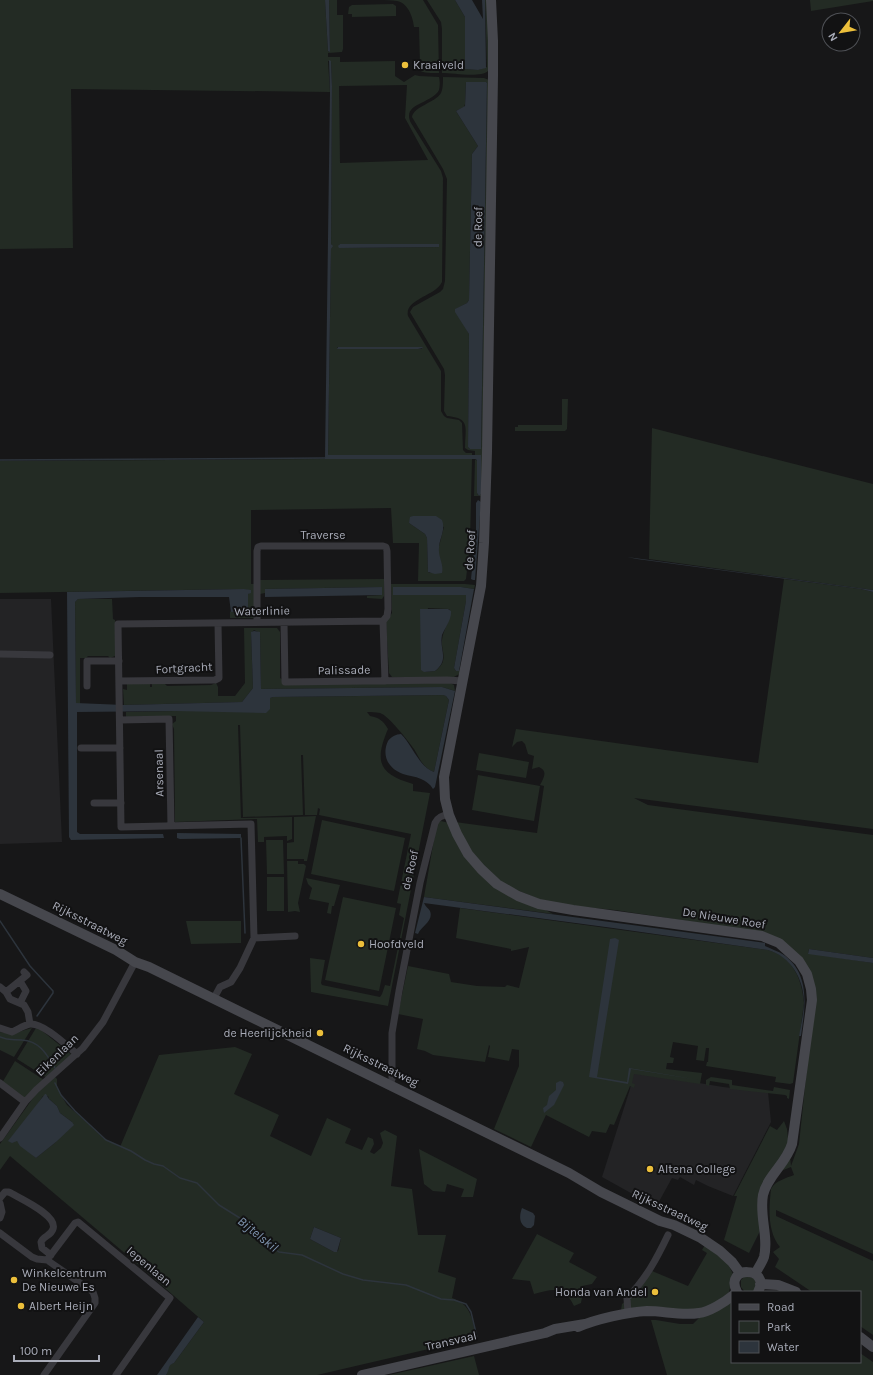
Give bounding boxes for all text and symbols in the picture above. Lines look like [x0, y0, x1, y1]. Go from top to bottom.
north arrow [821, 12, 861, 52]
text: N [825, 30, 840, 44]
place label: Kraaiveld [413, 58, 464, 72]
marker: Kraaiveld [400, 60, 410, 70]
street label: de Roef [471, 206, 485, 247]
street label: Traverse [300, 528, 346, 542]
street label: de Roef [462, 529, 478, 571]
street label: Waterlinie [234, 604, 290, 618]
street label: Fortgracht [155, 659, 213, 676]
street label: Palissade [318, 663, 370, 677]
street label: Arsenaal [152, 749, 166, 797]
street label: de Roef [399, 848, 422, 891]
street label: Rijksstraatweg [50, 898, 130, 948]
street label: De Nieuwe Roef [681, 905, 767, 932]
place label: Hoofdveld [369, 937, 424, 951]
marker: Hoofdveld [356, 939, 366, 949]
place label: de Heerlijckheid [223, 1026, 312, 1040]
marker: de Heerlijckheid [315, 1028, 325, 1038]
street label: Eikenlaan [33, 1031, 81, 1079]
street label: Rijksstraatweg [341, 1041, 421, 1089]
place label: Altena College [658, 1162, 735, 1176]
marker: Altena College [645, 1164, 655, 1174]
street label: Rijksstraatweg [630, 1186, 710, 1234]
water label: Bijtelskil [235, 1213, 281, 1255]
street label: Iepenlaan [124, 1243, 174, 1289]
place label: Winkelcentrum De Nieuwe Es [22, 1266, 107, 1294]
marker: Winkelcentrum De Nieuwe Es [9, 1275, 19, 1285]
place label: Honda van Andel [555, 1285, 647, 1299]
marker: Honda van Andel [650, 1287, 660, 1297]
legend [731, 1291, 861, 1363]
place label: Albert Heijn [29, 1299, 93, 1313]
text: Road [767, 1300, 795, 1314]
marker: Albert Heijn [16, 1301, 26, 1311]
text: Park [767, 1320, 792, 1334]
street label: Transvaal [424, 1328, 478, 1354]
scale bar [14, 1337, 99, 1363]
text: Water [767, 1340, 800, 1354]
text: 100 m [20, 1344, 52, 1358]

